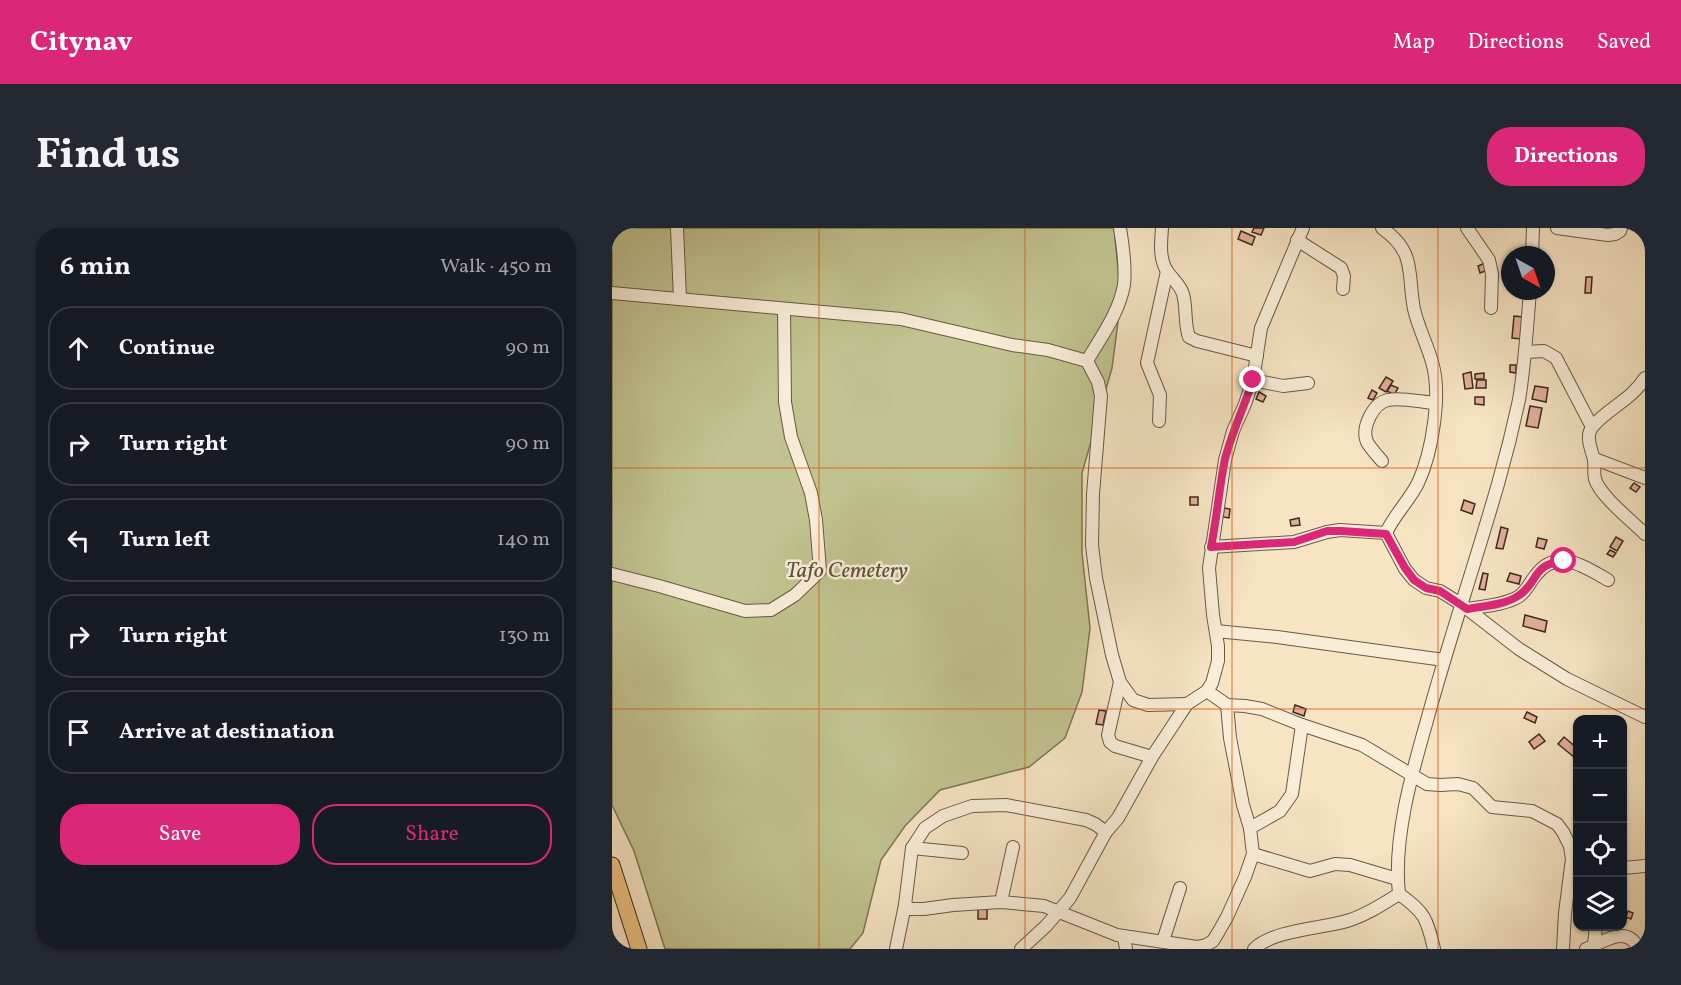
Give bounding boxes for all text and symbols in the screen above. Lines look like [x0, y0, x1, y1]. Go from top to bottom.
text: Citynav [30, 23, 133, 62]
text: Map [1393, 28, 1435, 57]
text: Directions [1468, 28, 1564, 57]
text: Saved [1597, 28, 1651, 57]
text: Find us [36, 127, 180, 186]
button: Directions [1487, 127, 1645, 186]
north arrow [1501, 246, 1555, 300]
text: 6 min [60, 249, 131, 285]
text: Walk · 450 m [440, 253, 552, 281]
icon: ahead [62, 332, 95, 365]
text: Continue [119, 333, 215, 364]
text: 90 m [506, 334, 550, 362]
route end [1239, 366, 1265, 392]
icon: right [62, 428, 95, 461]
text: Turn right [119, 429, 227, 460]
text: 90 m [506, 430, 550, 458]
icon: left [62, 524, 95, 557]
text: Turn left [119, 525, 210, 556]
text: 140 m [497, 526, 550, 554]
route start [1550, 547, 1576, 573]
park label: Tafo Cemetery [786, 556, 908, 587]
icon: right [62, 620, 95, 653]
text: Turn right [119, 621, 227, 652]
text: 130 m [499, 622, 550, 650]
map controls [1573, 715, 1627, 931]
button: + [1573, 715, 1627, 769]
icon: arrive [62, 716, 95, 749]
text: Arrive at destination [119, 717, 335, 748]
button: − [1573, 769, 1627, 823]
button: Save [60, 804, 300, 865]
button: Share [312, 804, 552, 865]
button: locate [1573, 823, 1627, 877]
button: layers [1573, 877, 1627, 931]

